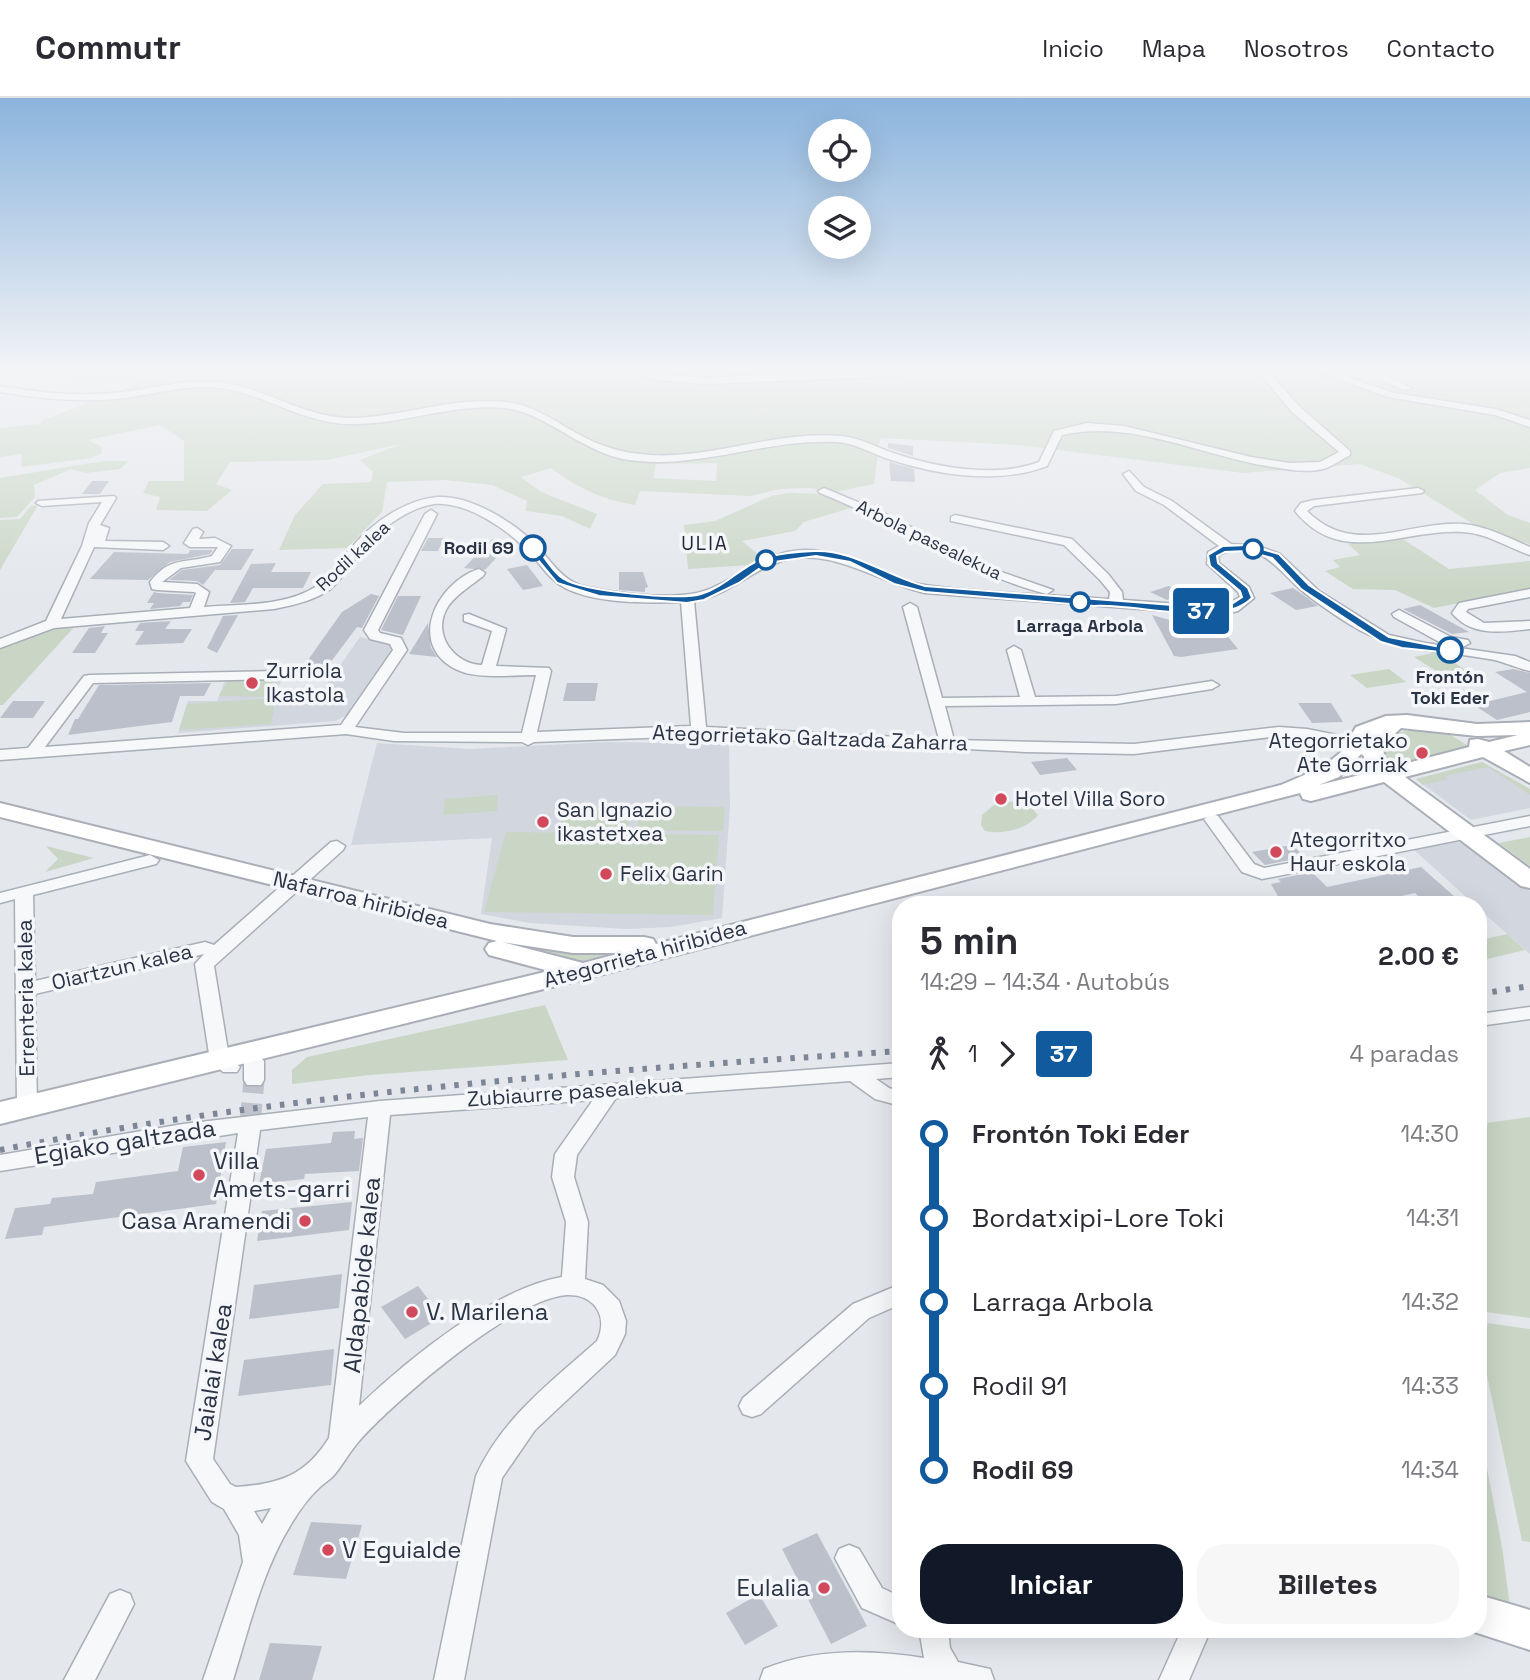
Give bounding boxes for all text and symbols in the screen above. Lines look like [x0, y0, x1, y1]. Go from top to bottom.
text: Commutr [35, 27, 181, 69]
text: Inicio [1042, 33, 1104, 64]
text: Mapa [1142, 33, 1206, 64]
text: Nosotros [1244, 33, 1349, 64]
text: Contacto [1387, 33, 1495, 64]
map controls [808, 119, 871, 259]
button: locate [808, 119, 871, 182]
button: layers [808, 196, 871, 259]
street label: Arbola pasealekua [853, 494, 1006, 585]
street label: Rodil kalea [311, 516, 394, 596]
district label: ULIA [681, 531, 729, 556]
marker: Rodil 69 [520, 535, 546, 561]
place label: Rodil 69 [444, 536, 514, 559]
unlabelled marker [1243, 539, 1263, 559]
unlabelled marker [756, 550, 776, 570]
line badge: 37 [1170, 588, 1232, 634]
marker: Larraga Arbola [1070, 592, 1090, 612]
text: 37 [1187, 595, 1215, 626]
place label: Larraga Arbola [1017, 614, 1144, 637]
marker: Frontón Toki Eder [1437, 637, 1463, 663]
place label: Zurriola Ikastola [266, 657, 344, 708]
place label: Frontón Toki Eder [1411, 665, 1489, 709]
marker: Zurriola Ikastola [244, 675, 260, 691]
street label: Ategorrietako Galtzada Zaharra [652, 718, 968, 757]
place label: Ategorrietako Ate Gorriak [1269, 727, 1408, 778]
marker: Ategorrietako Ate Gorriak [1414, 745, 1430, 761]
place label: Hotel Villa Soro [1015, 785, 1166, 812]
marker: Hotel Villa Soro [993, 791, 1009, 807]
place label: San Ignazio ikastetxea [557, 796, 673, 847]
marker: San Ignazio ikastetxea [535, 814, 551, 830]
place label: Ategorritxo Haur eskola [1290, 826, 1406, 877]
marker: Ategorritxo Haur eskola [1268, 844, 1284, 860]
place label: Felix Garin [620, 860, 724, 887]
street label: Nafarroa hiribidea [270, 865, 452, 934]
marker: Felix Garin [598, 866, 614, 882]
street label: Ategorrieta hiribidea [541, 913, 749, 994]
text: 5 min [920, 917, 1018, 965]
street label: Errenteria kalea [11, 919, 40, 1077]
street label: Oiartzun kalea [49, 937, 195, 996]
text: 2.00 € [1378, 939, 1459, 973]
text: 14:29 – 14:34 · Autobús [920, 967, 1170, 997]
icon: walk [920, 1035, 958, 1073]
icon: forward [988, 1035, 1026, 1073]
text: 37 [1050, 1038, 1078, 1069]
text: 1 [968, 1039, 978, 1069]
text: 4 paradas [1349, 1039, 1459, 1069]
street label: Zubiaurre pasealekua [466, 1070, 684, 1113]
street label: Egiako galtzada [32, 1112, 218, 1171]
text: Frontón Toki Eder [972, 1117, 1190, 1151]
text: 14:30 [1401, 1119, 1459, 1149]
place label: Villa Amets-garri [213, 1145, 350, 1204]
marker: Villa Amets-garri [191, 1167, 207, 1183]
street label: Aldapabide kalea [336, 1175, 387, 1375]
text: Bordatxipi-Lore Toki [972, 1201, 1224, 1235]
text: 14:31 [1406, 1203, 1459, 1233]
place label: Casa Aramendi [121, 1205, 291, 1236]
marker: Casa Aramendi [297, 1213, 313, 1229]
text: Larraga Arbola [972, 1285, 1153, 1319]
text: 14:32 [1401, 1287, 1459, 1317]
place label: V. Marilena [426, 1296, 549, 1327]
street label: Jaialai kalea [186, 1301, 239, 1443]
marker: V. Marilena [404, 1304, 420, 1320]
text: Rodil 91 [972, 1369, 1067, 1403]
text: 14:33 [1401, 1371, 1459, 1401]
text: Rodil 69 [972, 1453, 1074, 1487]
text: 14:34 [1401, 1455, 1459, 1485]
place label: V Eguialde [342, 1534, 462, 1565]
marker: V Eguialde [320, 1542, 336, 1558]
button: Iniciar [920, 1544, 1183, 1624]
button: Billetes [1197, 1544, 1459, 1624]
place label: Eulalia [737, 1572, 810, 1603]
marker: Eulalia [816, 1580, 832, 1596]

